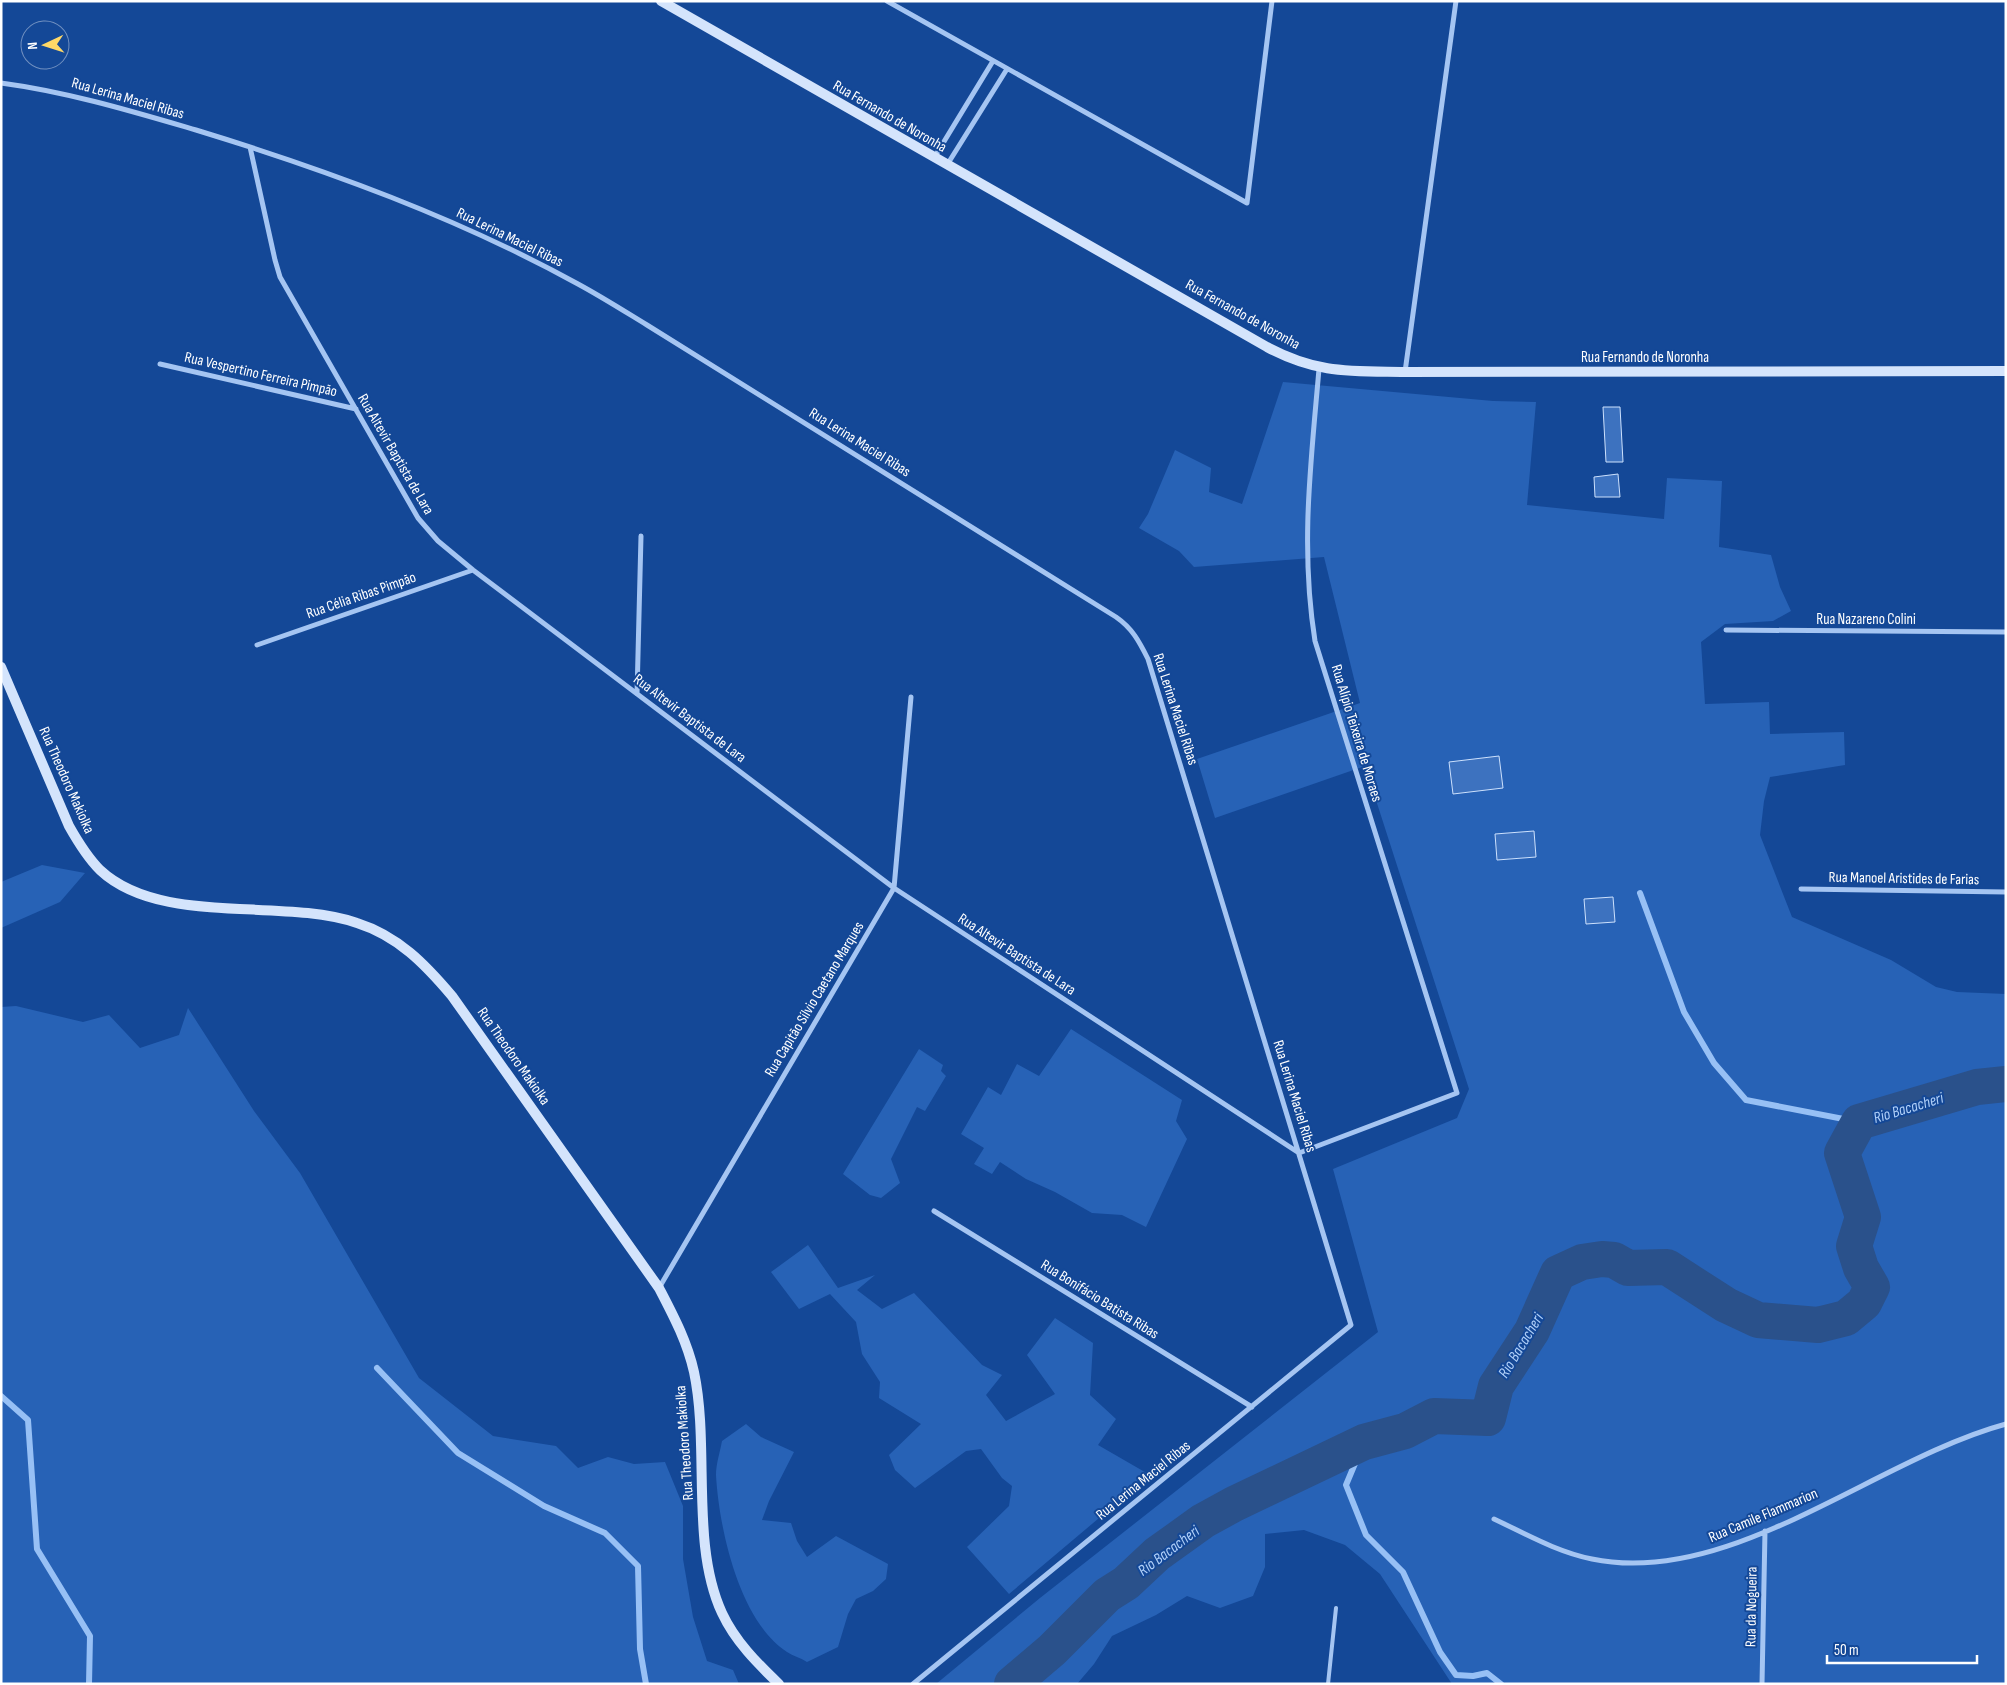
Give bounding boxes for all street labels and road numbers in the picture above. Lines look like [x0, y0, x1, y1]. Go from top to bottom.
street label: Rua Lerina Maciel Ribas [69, 73, 186, 124]
street label: Rua Fernando de Noronha [830, 76, 950, 157]
street label: Rua Lerina Maciel Ribas [453, 203, 566, 271]
street label: Rua Fernando de Noronha [1182, 275, 1304, 354]
street label: Rua Vespertino Ferreira Pimpão [183, 348, 339, 401]
street label: Rua Fernando de Noronha [1581, 348, 1709, 367]
street label: Rua Altevir Baptista de Lara [353, 390, 438, 518]
street label: Rua Lerina Maciel Ribas [805, 404, 914, 481]
street label: Rua Célia Ribas Pimpão [304, 568, 419, 623]
street label: Rua Nazareno Colini [1816, 610, 1916, 629]
street label: Rua Lerina Maciel Ribas [1149, 651, 1203, 767]
street label: Rua Alípio Teixeira de Moraes [1327, 662, 1386, 804]
street label: Rua Altevir Baptista de Lara [630, 670, 750, 767]
street label: Rua Theodoro Makiolka [35, 724, 99, 837]
street label: Rua Manoel Aristides de Farias [1829, 868, 1979, 889]
street label: Rua Altevir Baptista de Lara [954, 909, 1079, 1000]
street label: Rua Capitão Sílvio Caetano Marques [760, 918, 868, 1080]
street label: Rua Theodoro Makiolka [473, 1004, 554, 1109]
street label: Rua Lerina Maciel Ribas [1268, 1038, 1321, 1155]
street label: Rua Bonifácio Batista Ribas [1037, 1255, 1162, 1343]
street label: Rua Theodoro Makiolka [671, 1385, 698, 1501]
street label: Rua Lerina Maciel Ribas [1092, 1436, 1194, 1524]
street label: Rua Camile Flammarion [1706, 1484, 1821, 1547]
street label: Rua da Nogueira [1741, 1566, 1762, 1647]

